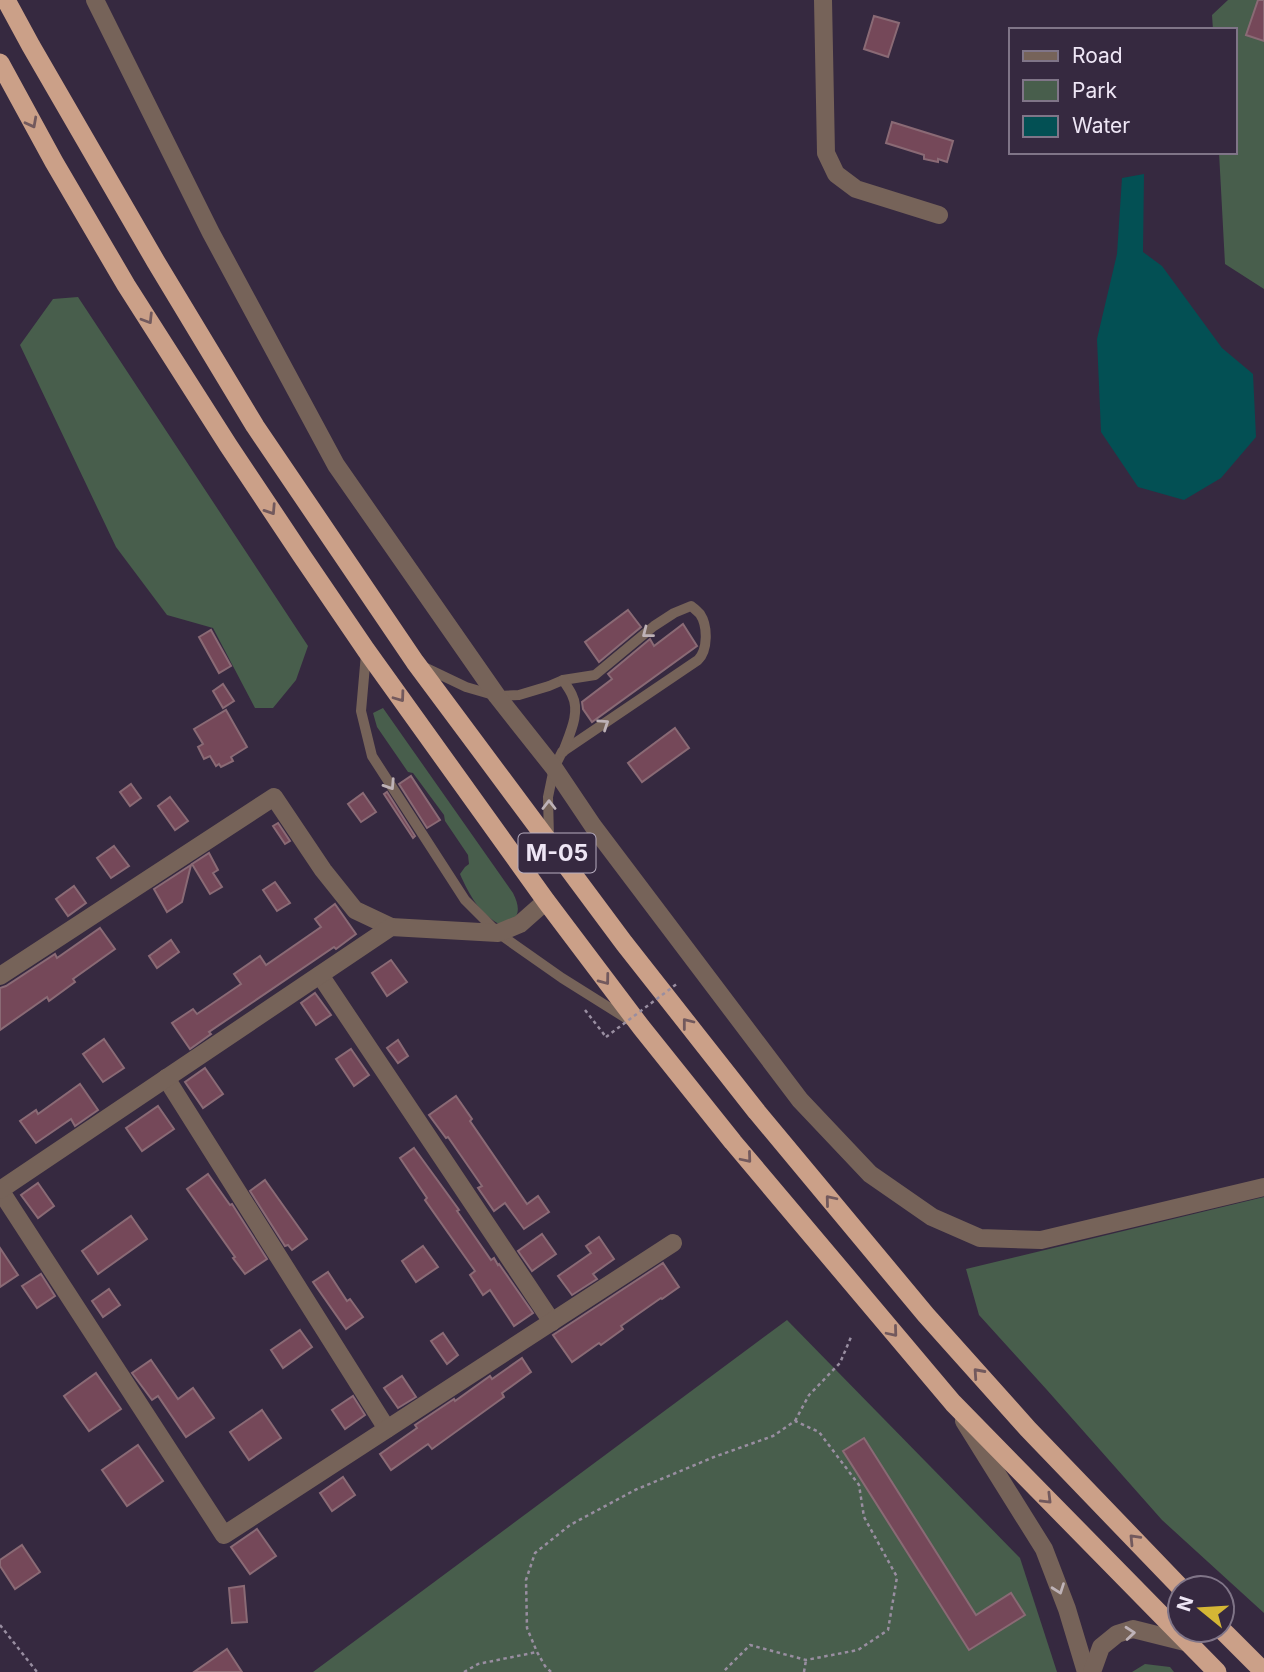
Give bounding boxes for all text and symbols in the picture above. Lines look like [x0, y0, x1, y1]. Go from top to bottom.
legend [1009, 28, 1236, 154]
text: Road [1072, 43, 1123, 68]
text: Park [1072, 78, 1117, 103]
text: Water [1072, 113, 1130, 138]
one-way arrow [24, 115, 38, 128]
one-way arrow [139, 311, 152, 324]
one-way arrow [263, 502, 275, 515]
one-way arrow [642, 624, 654, 637]
one-way arrow [392, 689, 404, 702]
one-way arrow [596, 720, 609, 732]
one-way arrow [382, 777, 395, 790]
one-way arrow [541, 799, 557, 810]
road number: М-05 [518, 834, 596, 873]
one-way arrow [597, 972, 609, 985]
one-way arrow [683, 1019, 696, 1031]
one-way arrow [739, 1149, 751, 1162]
one-way arrow [826, 1196, 838, 1209]
one-way arrow [885, 1324, 897, 1337]
one-way arrow [974, 1368, 986, 1381]
one-way arrow [1039, 1491, 1052, 1504]
one-way arrow [1129, 1534, 1142, 1547]
north arrow [1166, 1574, 1236, 1644]
one-way arrow [1051, 1583, 1065, 1595]
text: N [1172, 1593, 1198, 1614]
one-way arrow [1124, 1625, 1135, 1640]

